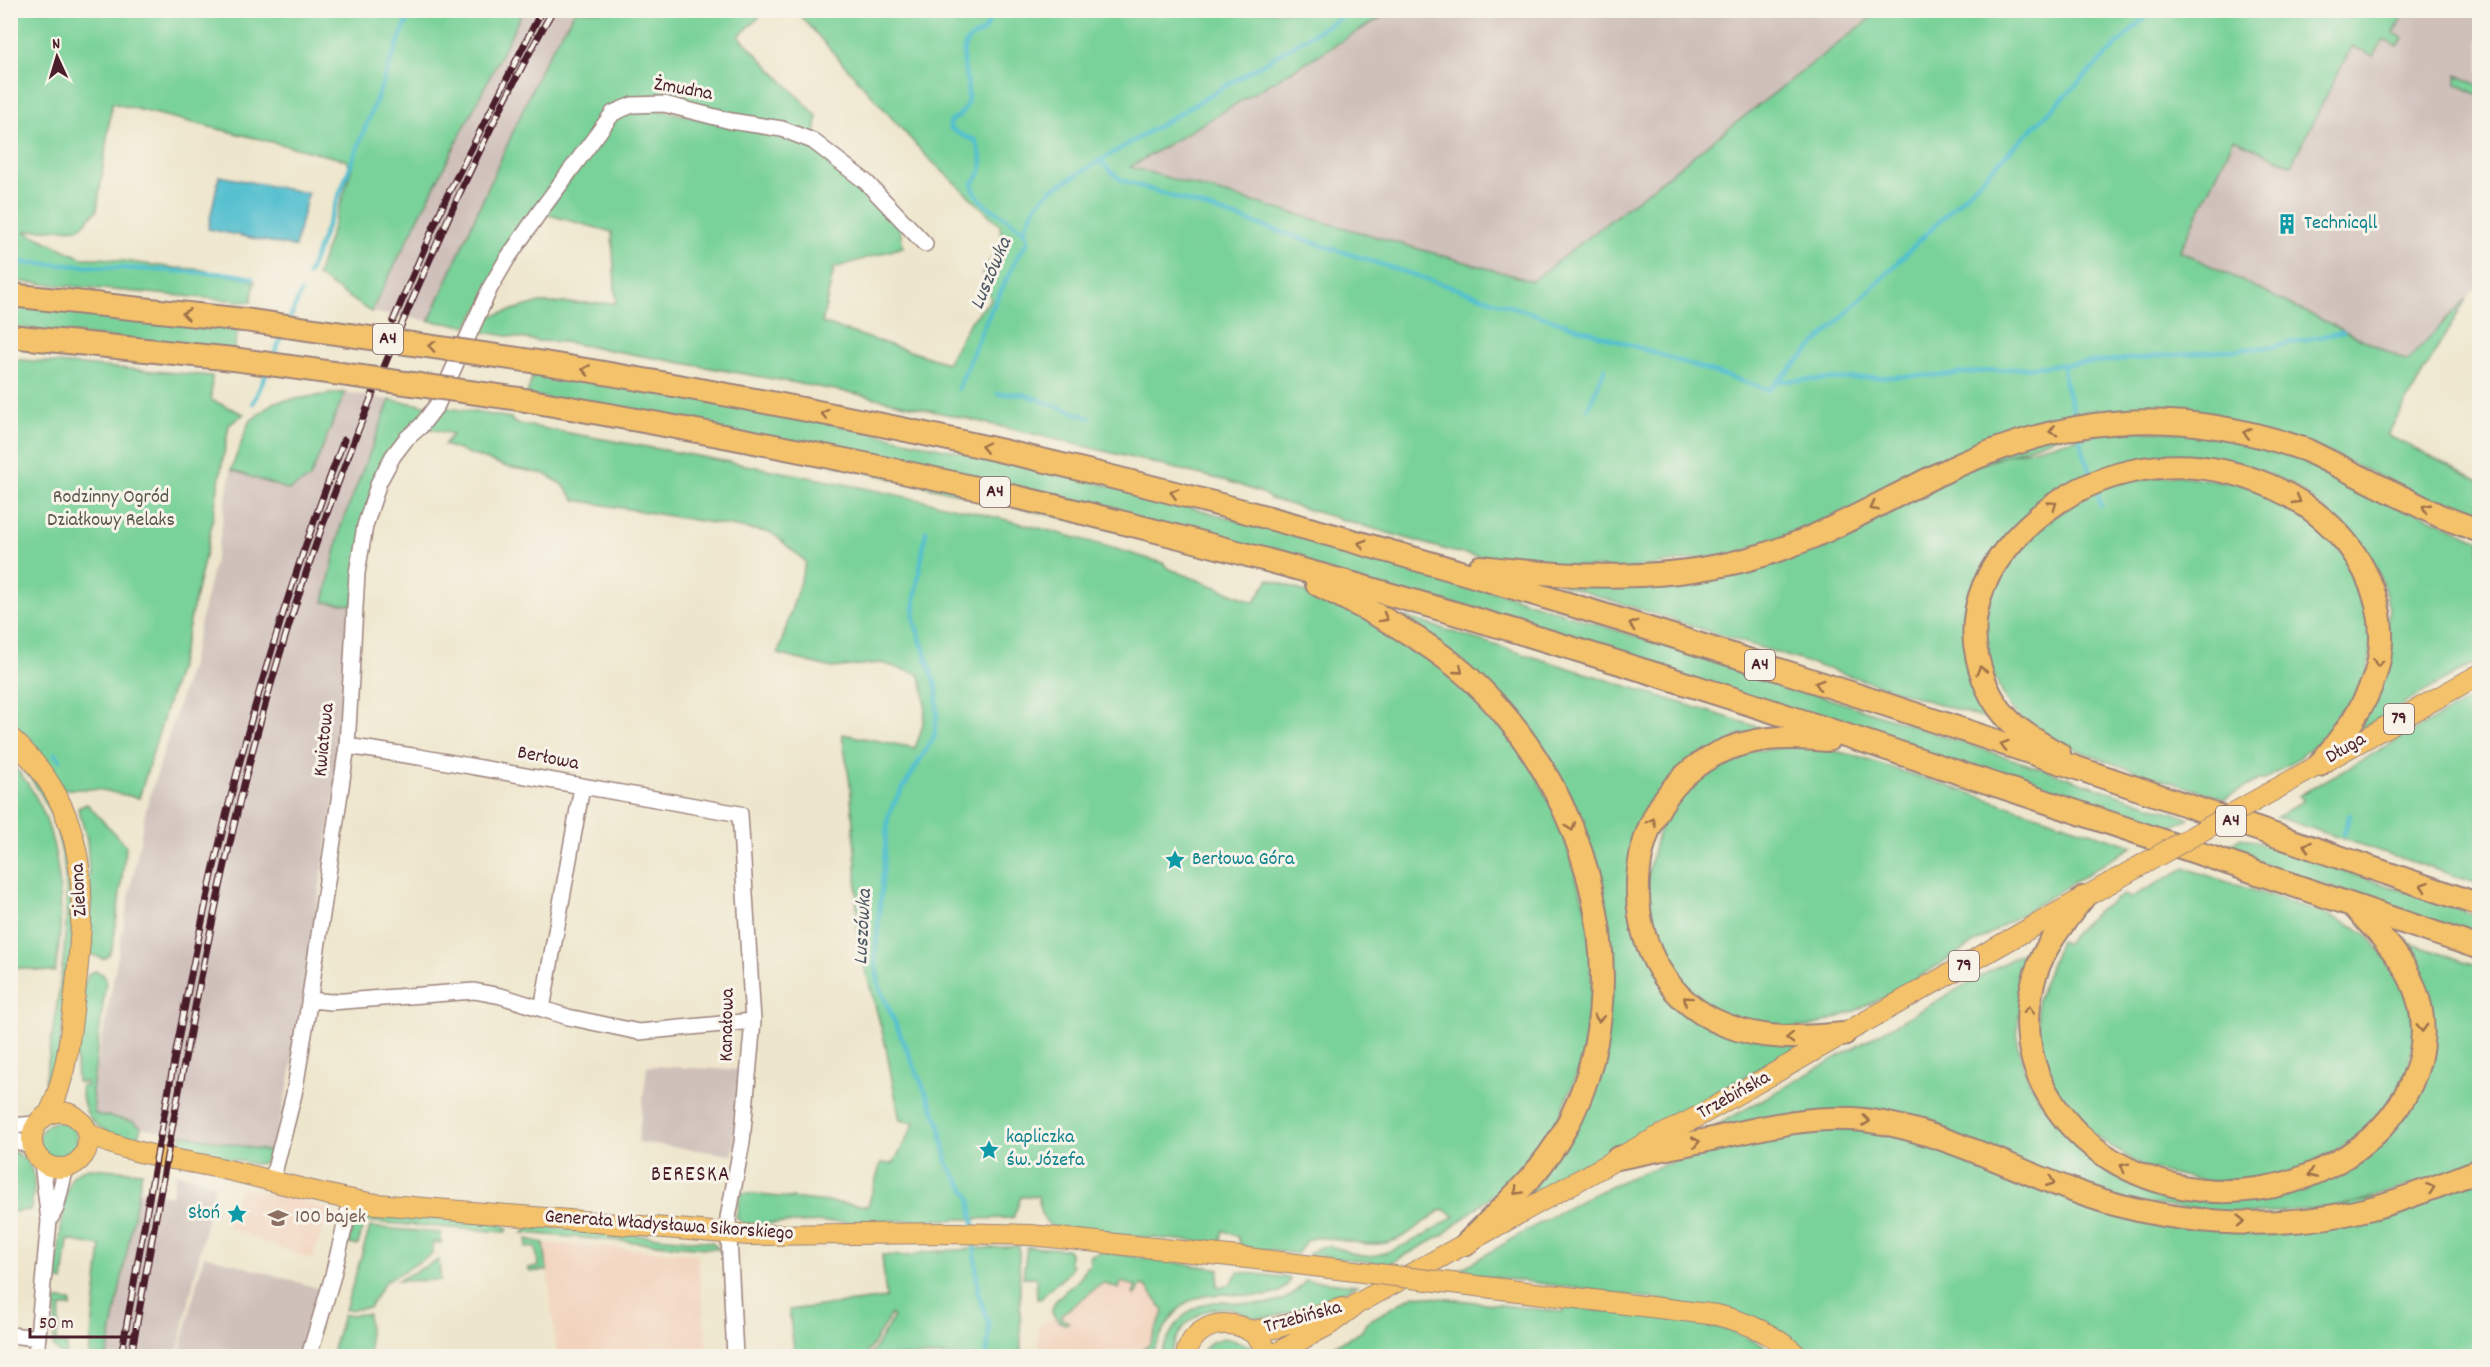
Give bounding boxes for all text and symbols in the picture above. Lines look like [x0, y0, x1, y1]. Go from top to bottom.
north arrow [27, 27, 87, 87]
text: N [51, 33, 61, 56]
street label: Żmudna [651, 71, 715, 109]
place label: Technicqll [2304, 210, 2378, 238]
building icon: Technicqll [2275, 212, 2299, 236]
water label: Luszówka [963, 232, 1021, 315]
one-way arrow [182, 308, 191, 321]
road number: A4 [373, 324, 403, 354]
one-way arrow [428, 340, 437, 352]
one-way arrow [581, 364, 591, 376]
one-way arrow [820, 408, 830, 421]
one-way arrow [2049, 424, 2059, 437]
one-way arrow [2242, 427, 2252, 440]
one-way arrow [980, 442, 990, 455]
road number: A4 [980, 477, 1010, 507]
park label: Rodzinny Ogród Działkowy Relaks [47, 484, 175, 535]
one-way arrow [1169, 488, 1179, 501]
one-way arrow [2291, 493, 2301, 504]
one-way arrow [1870, 500, 1881, 511]
one-way arrow [2047, 501, 2058, 512]
one-way arrow [2421, 504, 2432, 515]
one-way arrow [1357, 539, 1368, 551]
one-way arrow [1378, 611, 1388, 622]
one-way arrow [1628, 619, 1639, 632]
road number: A4 [1745, 650, 1775, 680]
one-way arrow [2372, 658, 2385, 668]
one-way arrow [1452, 662, 1463, 673]
one-way arrow [1976, 665, 1988, 676]
one-way arrow [1814, 679, 1825, 692]
street label: Kwiatowa [307, 701, 343, 778]
road number: 79 [2384, 704, 2414, 734]
street label: Długa [2321, 726, 2372, 772]
street label: Berłowa [515, 739, 582, 779]
one-way arrow [1999, 740, 2010, 753]
road number: A4 [2216, 806, 2246, 836]
one-way arrow [1645, 817, 1657, 828]
one-way arrow [1563, 821, 1576, 832]
one-way arrow [2302, 841, 2313, 854]
place label: Berłowa Góra [1192, 846, 1295, 874]
place icon: Berłowa Góra [1163, 848, 1187, 872]
street label: Zielona [65, 862, 95, 917]
one-way arrow [2419, 881, 2430, 893]
water label: Luszówka [847, 887, 881, 966]
road number: 79 [1949, 951, 1979, 981]
street label: Kanałowa [713, 987, 743, 1062]
one-way arrow [1684, 996, 1694, 1007]
one-way arrow [2022, 1005, 2035, 1014]
one-way arrow [1593, 1013, 1606, 1023]
one-way arrow [2416, 1024, 2428, 1033]
one-way arrow [1786, 1032, 1795, 1044]
street label: Trzebińska [1692, 1064, 1776, 1127]
one-way arrow [1862, 1114, 1871, 1127]
place label: kapliczka św. Józefa [1006, 1124, 1085, 1175]
one-way arrow [1691, 1136, 1701, 1149]
place icon: kapliczka św. Józefa [977, 1138, 1001, 1162]
district label: BERESKA [651, 1161, 731, 1191]
one-way arrow [2119, 1162, 2130, 1174]
one-way arrow [2307, 1167, 2318, 1179]
one-way arrow [2045, 1175, 2056, 1187]
one-way arrow [2426, 1183, 2436, 1196]
one-way arrow [1514, 1184, 1525, 1195]
place label: Słoń [188, 1200, 220, 1228]
place icon: Słoń [225, 1202, 249, 1226]
street label: Generała Władysława Sikorskiego [544, 1203, 795, 1249]
place label: 100 bajek [295, 1204, 366, 1232]
school or university icon: 100 bajek [266, 1206, 290, 1230]
one-way arrow [2236, 1215, 2245, 1227]
street label: Trzebińska [1261, 1294, 1346, 1342]
scale bar [30, 1301, 135, 1339]
text: 50 m [39, 1312, 74, 1337]

